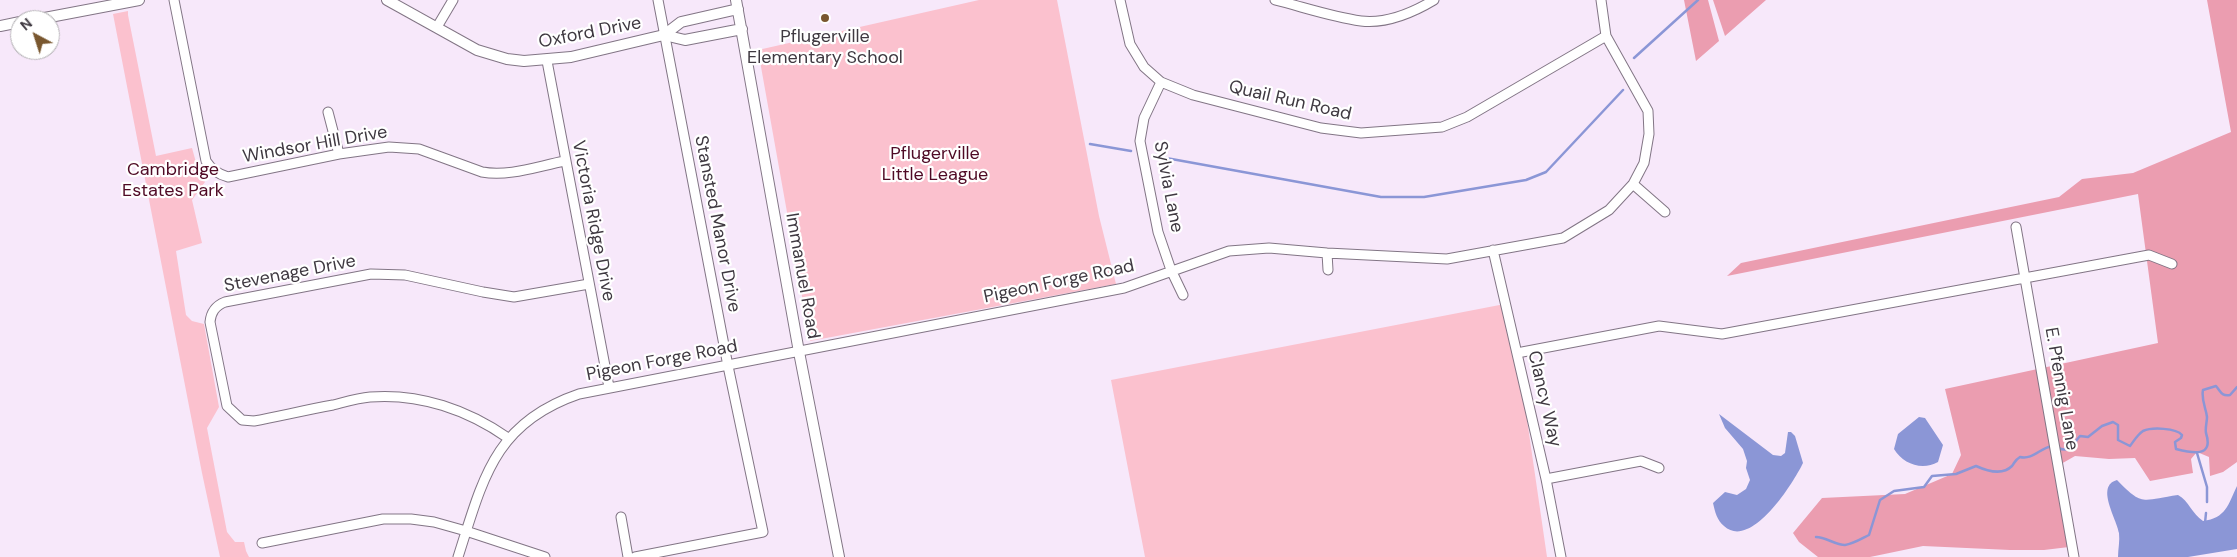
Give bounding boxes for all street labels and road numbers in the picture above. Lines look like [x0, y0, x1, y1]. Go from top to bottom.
street label: Oxford Drive [537, 12, 643, 54]
street label: Quail Run Road [1227, 76, 1353, 126]
street label: Windsor Hill Drive [241, 122, 389, 168]
street label: Stansted Manor Drive [689, 134, 745, 314]
street label: Victoria Ridge Drive [567, 139, 619, 303]
street label: Sylvia Lane [1149, 139, 1187, 235]
street label: Immanuel Road [780, 211, 824, 341]
street label: Stevenage Drive [222, 251, 358, 297]
street label: Pigeon Forge Road [982, 255, 1136, 309]
street label: E. Pfennig Lane [2040, 326, 2082, 452]
street label: Pigeon Forge Road [585, 336, 739, 386]
street label: Clancy Way [1522, 349, 1566, 449]

